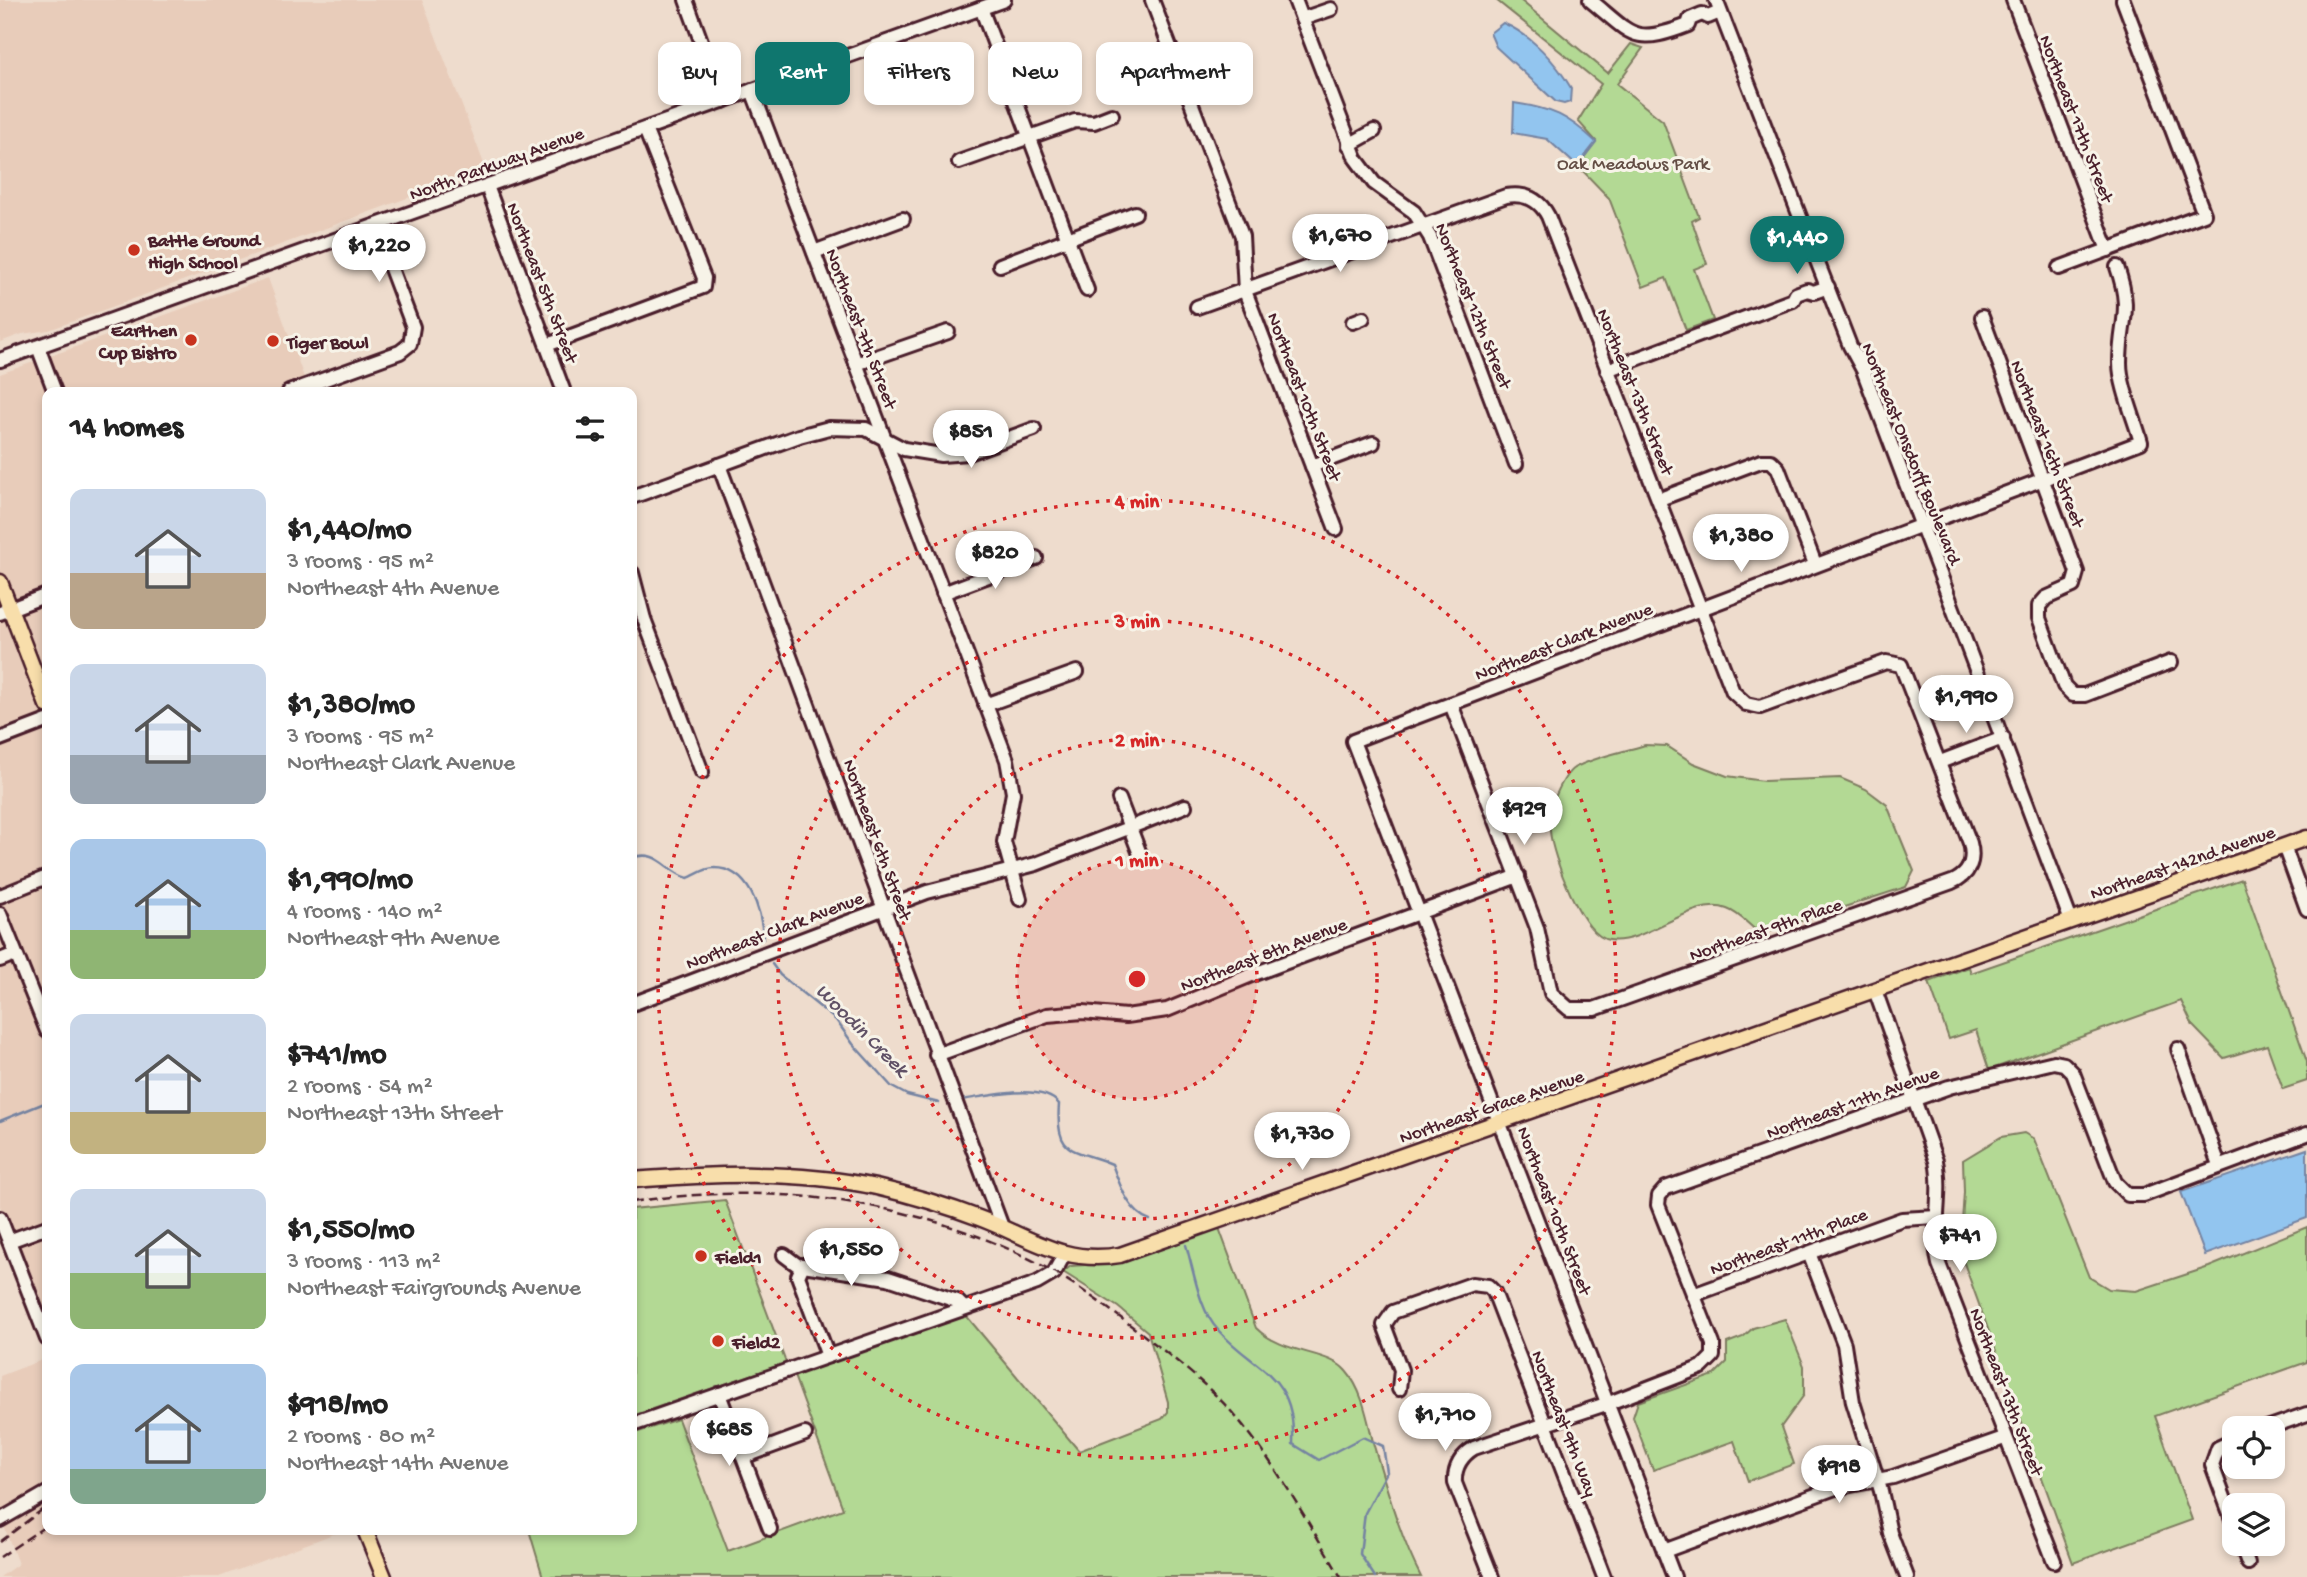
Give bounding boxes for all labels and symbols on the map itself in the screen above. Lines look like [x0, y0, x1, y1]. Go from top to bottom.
street label: Northeast 17th Street [2032, 32, 2118, 208]
street label: North Parkway Avenue [407, 123, 588, 208]
park label: Oak Meadows Park [1557, 154, 1710, 177]
street label: Northeast 5th Street [500, 200, 583, 369]
pin: $1,670 [1283, 215, 1397, 274]
pin: $1,440 [1740, 216, 1854, 276]
street label: Northeast 12th Street [1428, 220, 1516, 395]
pin: $1,220 [322, 224, 436, 284]
place label: Battle Ground High School [147, 231, 262, 276]
marker: Battle Ground High School [126, 242, 142, 258]
street label: Northeast 7th Street [819, 246, 902, 415]
street label: Northeast 13th Street [1590, 306, 1678, 481]
street label: Northeast 10th Street [1260, 310, 1346, 487]
place label: Earthen Cup Bistro [98, 321, 178, 366]
marker: Earthen Cup Bistro [183, 332, 199, 348]
marker: Tiger Bowl [265, 333, 281, 349]
place label: Tiger Bowl [285, 333, 369, 356]
street label: Northeast Onsdorff Boulevard [1855, 340, 1966, 570]
street label: Northeast 16th Street [2003, 358, 2089, 533]
pin: $851 [930, 410, 1012, 470]
text: 4 min [1114, 491, 1160, 516]
pin: $1,380 [1684, 514, 1798, 574]
pin: $820 [954, 532, 1036, 591]
street label: Northeast Clark Avenue [1472, 599, 1657, 688]
text: 3 min [1113, 611, 1161, 636]
pin: $1,990 [1909, 676, 2023, 735]
text: 2 min [1115, 730, 1160, 755]
street label: Northeast 6th Street [836, 757, 916, 926]
pin: $929 [1483, 788, 1565, 847]
street label: Northeast 142nd Avenue [2088, 822, 2279, 907]
text: 1 min [1115, 850, 1159, 875]
street label: Northeast Clark Avenue [683, 888, 868, 977]
street label: Northeast 9th Place [1687, 894, 1846, 968]
street label: Northeast 8th Avenue [1178, 914, 1351, 999]
centre of rings [1125, 967, 1149, 991]
water label: Woodin Creek [809, 980, 914, 1085]
street label: Northeast 11th Avenue [1764, 1062, 1943, 1146]
street label: Northeast Grace Avenue [1397, 1066, 1588, 1151]
pin: $1,730 [1245, 1112, 1359, 1172]
street label: Northeast 10th Street [1510, 1124, 1596, 1301]
street label: Northeast 11th Place [1707, 1204, 1871, 1282]
pin: $741 [1919, 1214, 2001, 1274]
pin: $1,550 [794, 1228, 908, 1288]
marker: Field1 [693, 1248, 709, 1264]
place label: Field1 [714, 1248, 762, 1271]
street label: Northeast 13th Street [1962, 1305, 2048, 1481]
marker: Field2 [710, 1333, 726, 1349]
place label: Field2 [731, 1333, 781, 1356]
street label: Northeast 9th Way [1524, 1348, 1601, 1501]
pin: $1,710 [1388, 1394, 1502, 1453]
pin: $685 [688, 1408, 770, 1468]
pin: $918 [1798, 1446, 1880, 1505]

